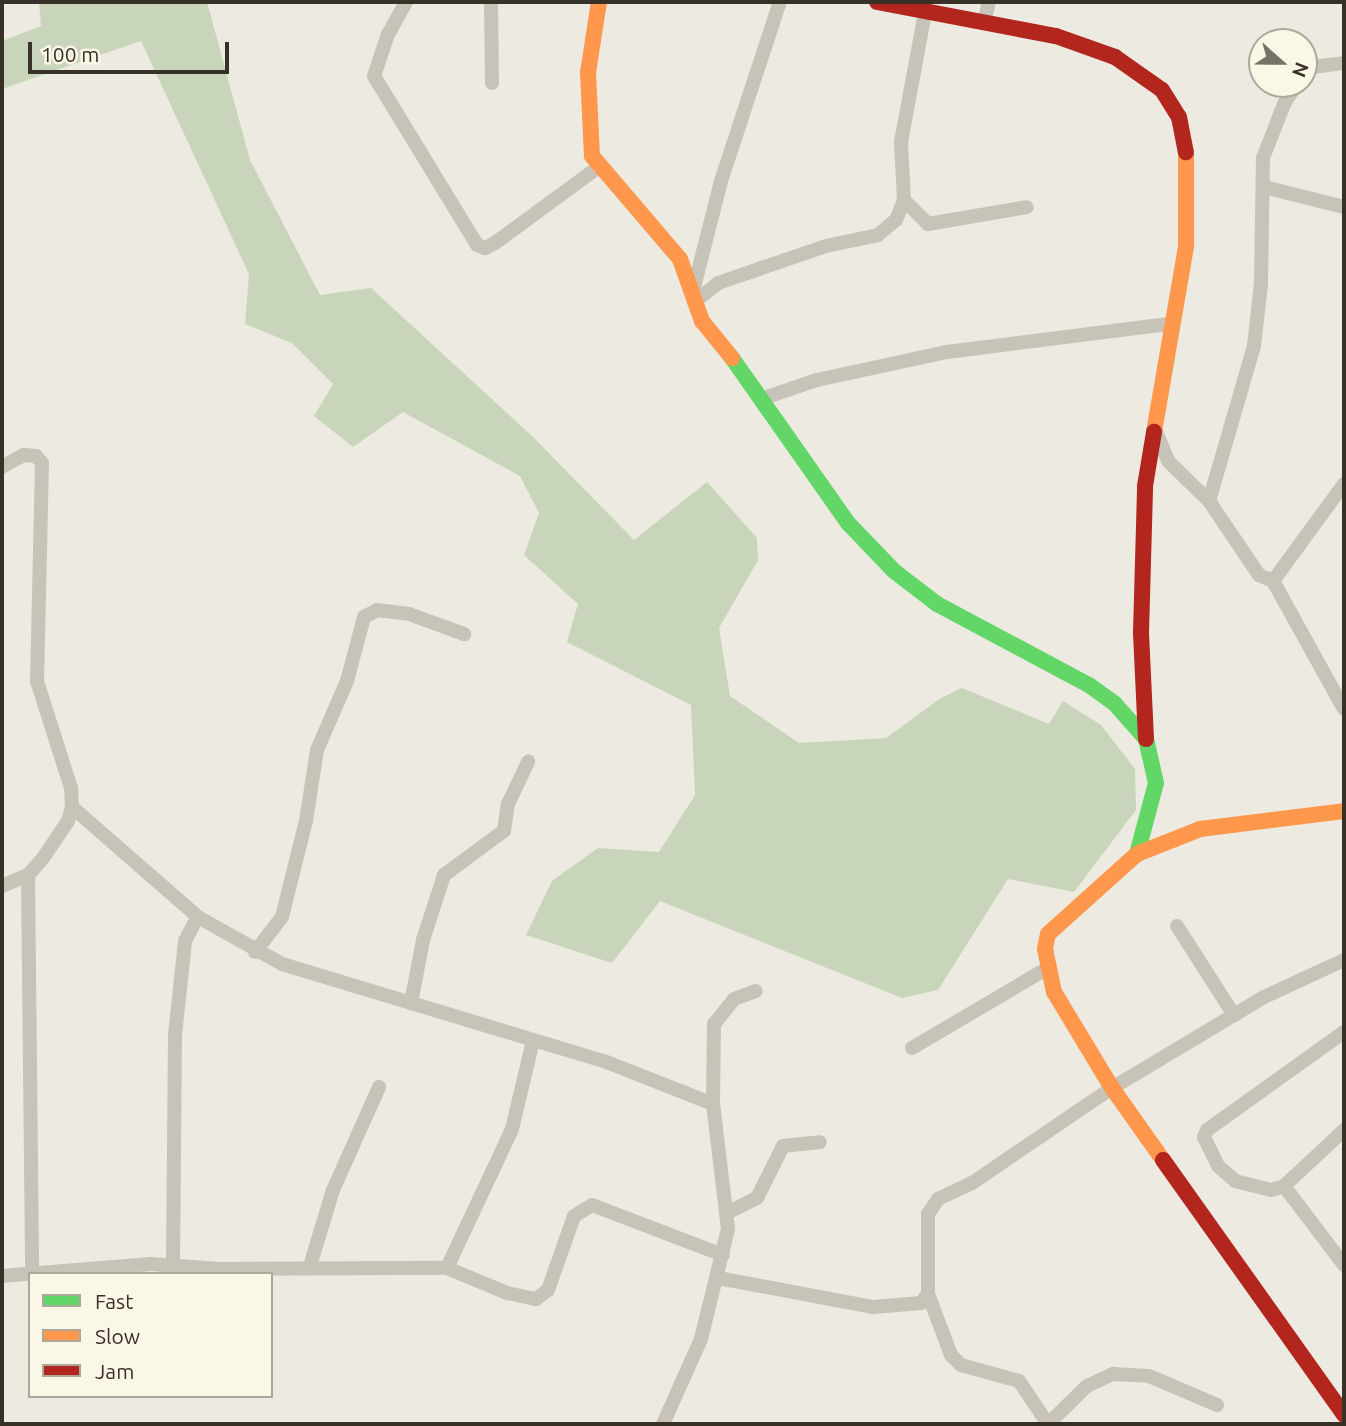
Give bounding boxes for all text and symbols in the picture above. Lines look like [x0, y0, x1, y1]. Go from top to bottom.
scale bar [32, 28, 233, 72]
north arrow [1248, 28, 1318, 98]
text: 100 m [41, 42, 99, 66]
text: N [1288, 59, 1314, 80]
legend [28, 1272, 273, 1398]
text: Fast [95, 1289, 133, 1313]
text: Slow [95, 1324, 140, 1348]
text: Jam [95, 1359, 134, 1383]

